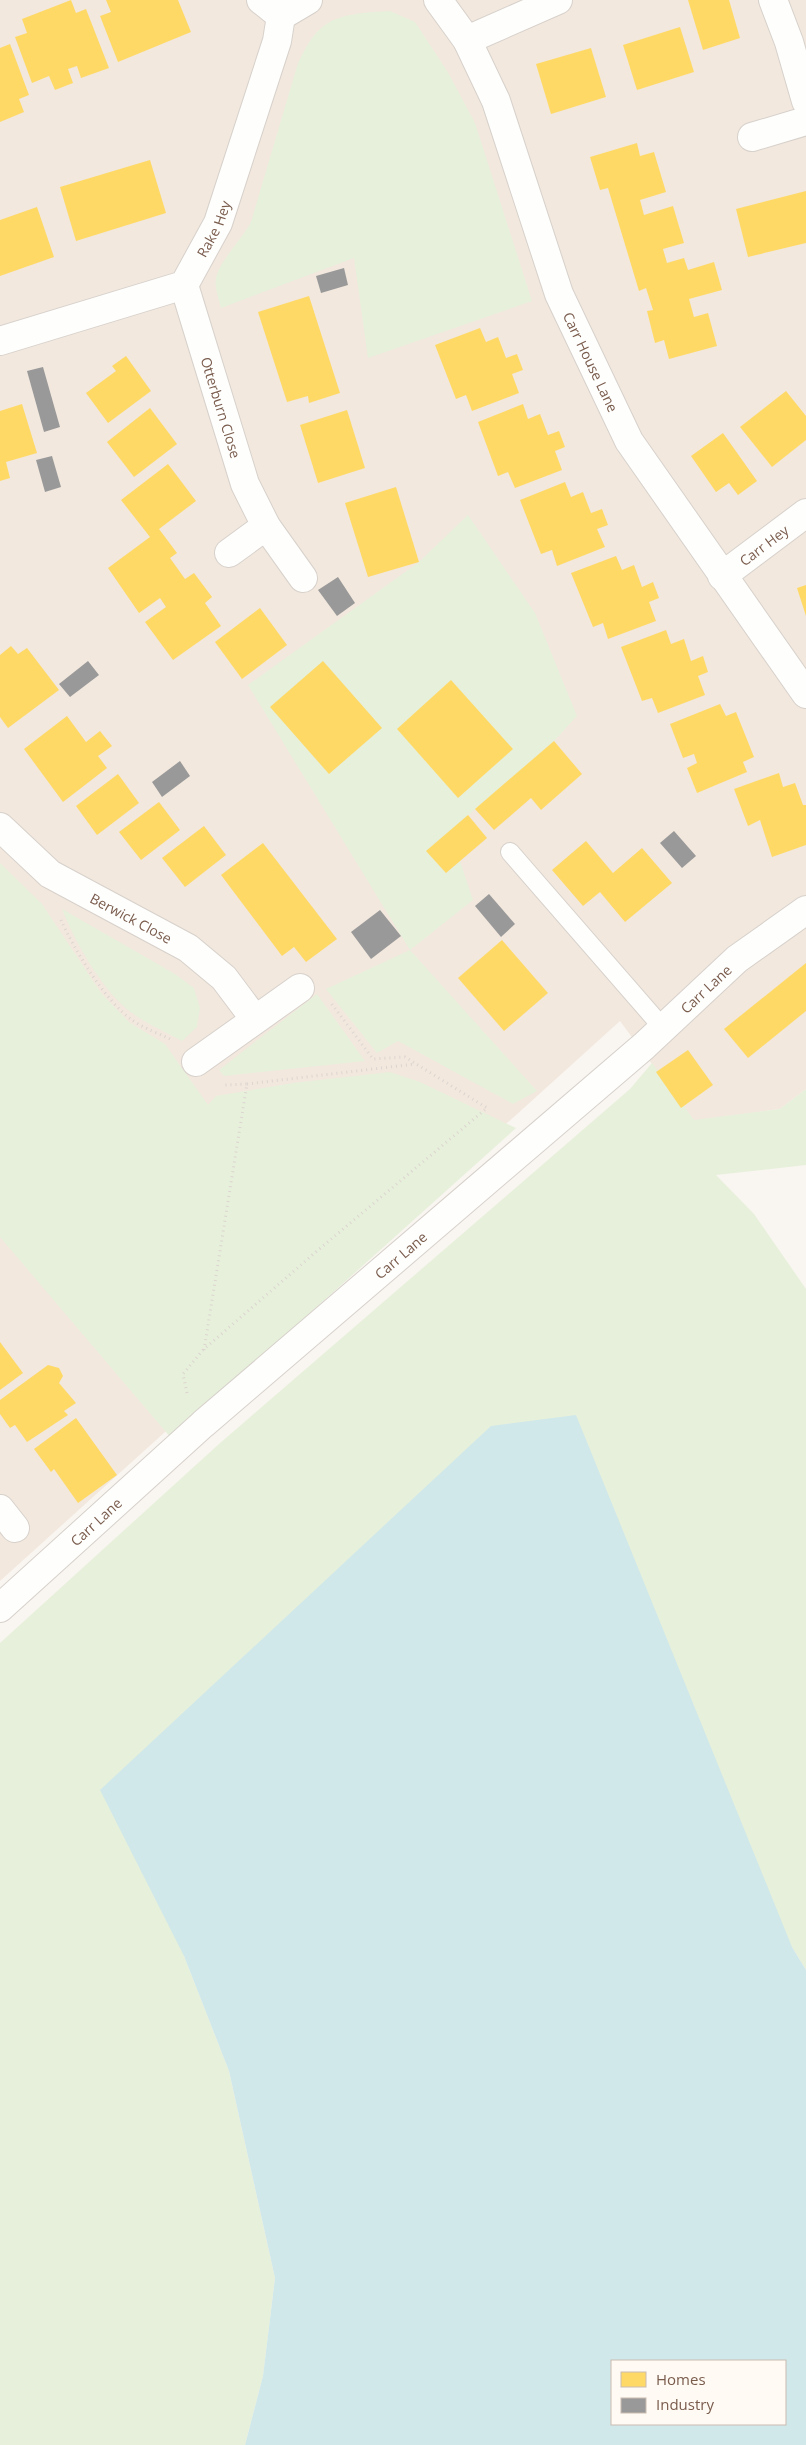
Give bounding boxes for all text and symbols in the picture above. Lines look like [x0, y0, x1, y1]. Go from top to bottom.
street label: Rake Hey [192, 197, 234, 260]
street label: Carr House Lane [559, 309, 623, 415]
street label: Otterburn Close [197, 354, 246, 460]
street label: Carr Hey [735, 520, 793, 569]
street label: Berwick Close [87, 888, 176, 947]
street label: Carr Lane [676, 960, 735, 1017]
street label: Carr Lane [370, 1227, 431, 1283]
street label: Carr Lane [66, 1493, 125, 1550]
legend [611, 2360, 786, 2425]
text: Homes [656, 2369, 706, 2389]
text: Industry [656, 2394, 714, 2414]

